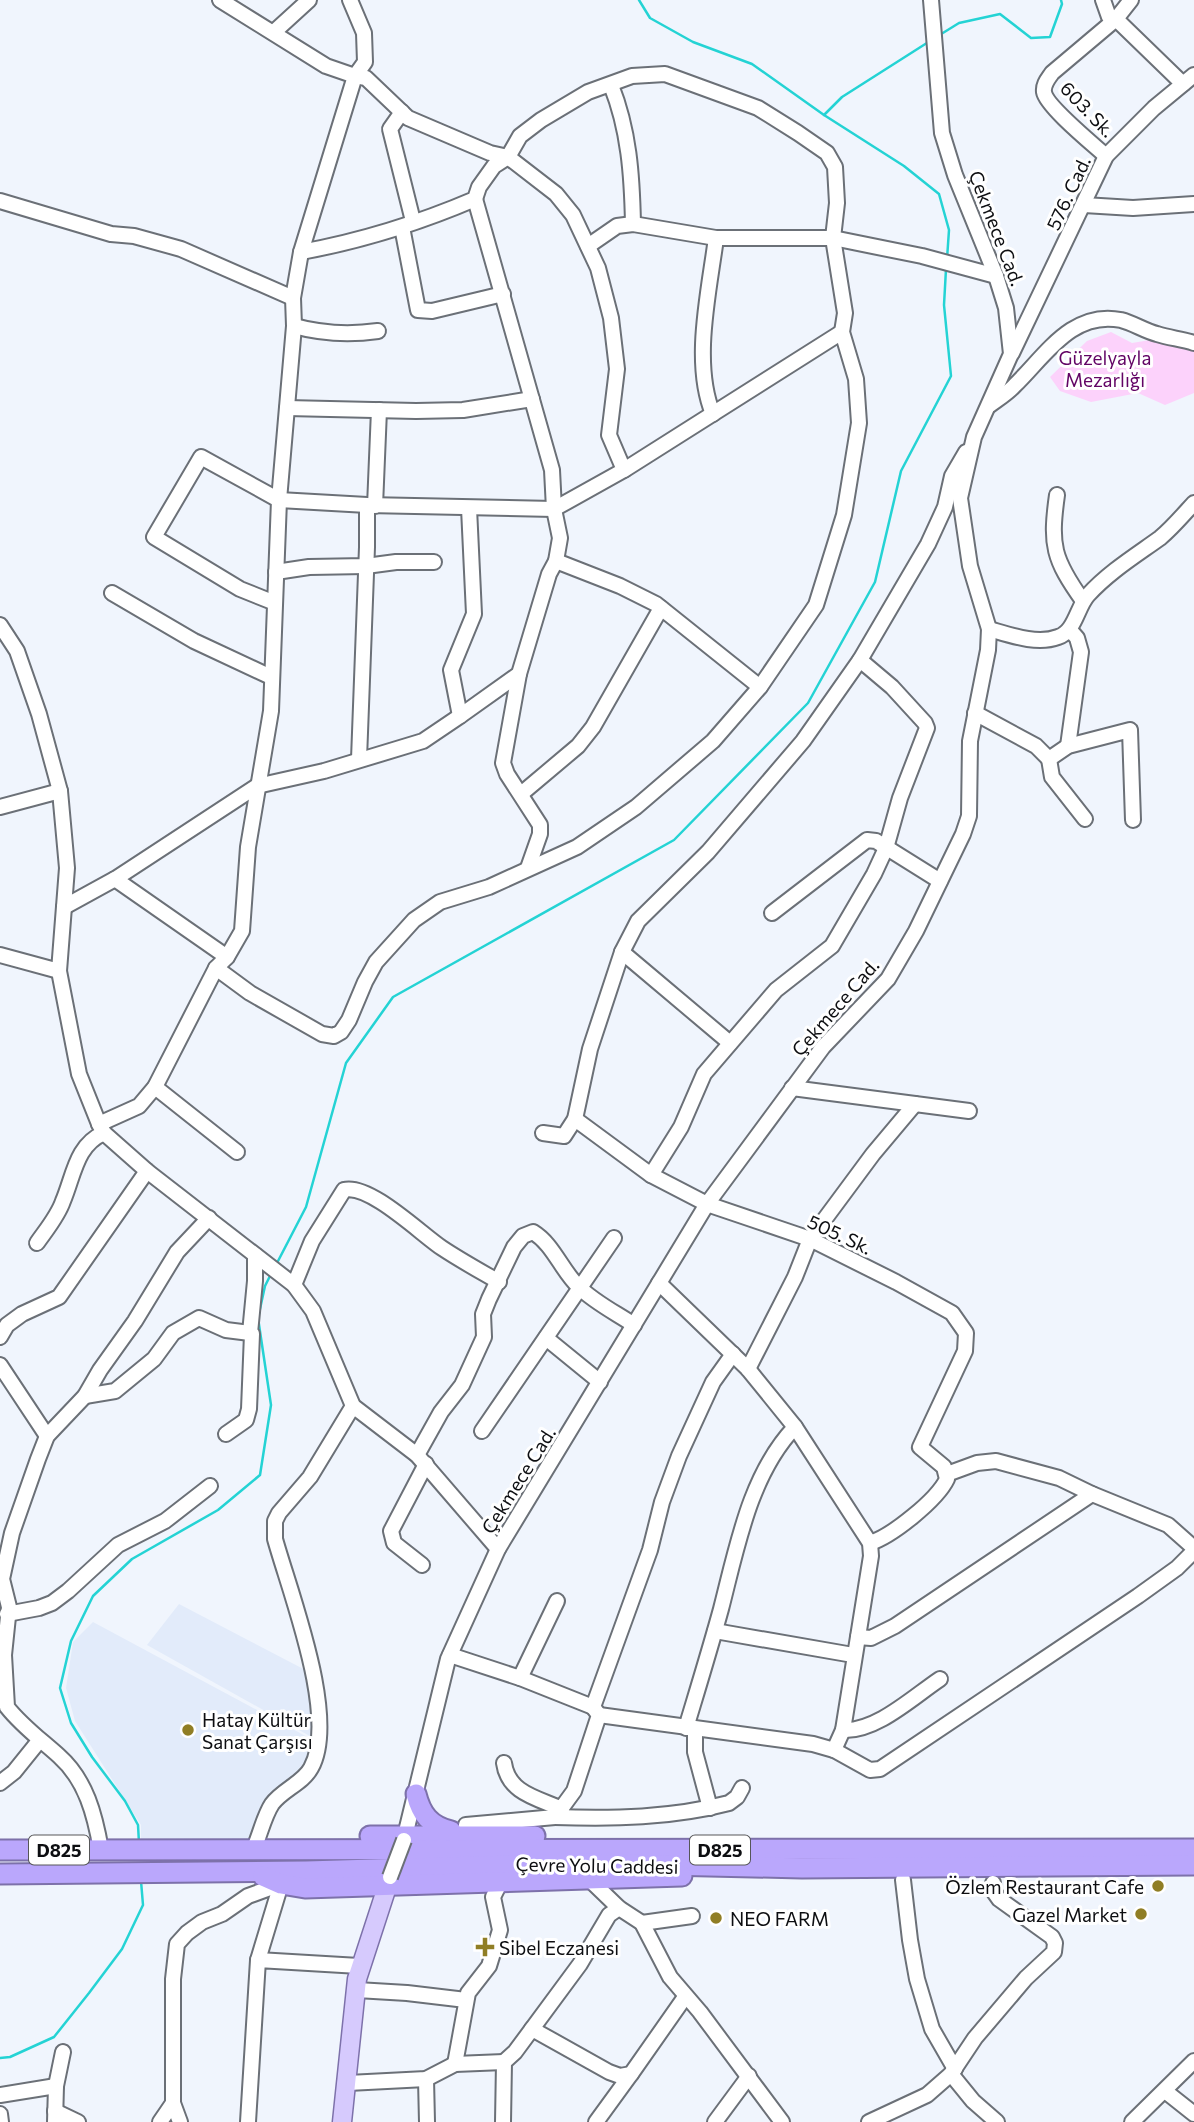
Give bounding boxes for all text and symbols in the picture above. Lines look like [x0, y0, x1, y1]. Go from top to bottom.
street label: 603. Sk. [1056, 76, 1120, 142]
street label: 576. Cad. [1041, 153, 1095, 233]
street label: Çekmece Cad. [965, 167, 1029, 289]
park label: Güzelyayla Mezarlığı [1059, 346, 1151, 391]
street label: Çekmece Cad. [786, 954, 884, 1060]
street label: 505. Sk. [804, 1209, 876, 1259]
street label: Çekmece Cad. [476, 1422, 560, 1538]
place label: Hatay Kültür Sanat Çarşısı [202, 1708, 313, 1753]
marker: Hatay Kültür Sanat Çarşısı [180, 1722, 196, 1738]
road number: D825 [29, 1836, 89, 1864]
road number: D825 [690, 1836, 750, 1864]
street label: Çevre Yolu Caddesi [515, 1852, 679, 1878]
place label: Özlem Restaurant Cafe [945, 1875, 1144, 1898]
marker: Özlem Restaurant Cafe [1150, 1878, 1166, 1894]
place label: Gazel Market [1012, 1903, 1127, 1926]
marker: Gazel Market [1133, 1906, 1149, 1922]
place label: NEO FARM [730, 1907, 829, 1930]
marker: NEO FARM [708, 1910, 724, 1926]
place label: Sibel Eczanesi [499, 1936, 619, 1959]
marker: Sibel Eczanesi [477, 1939, 493, 1955]

